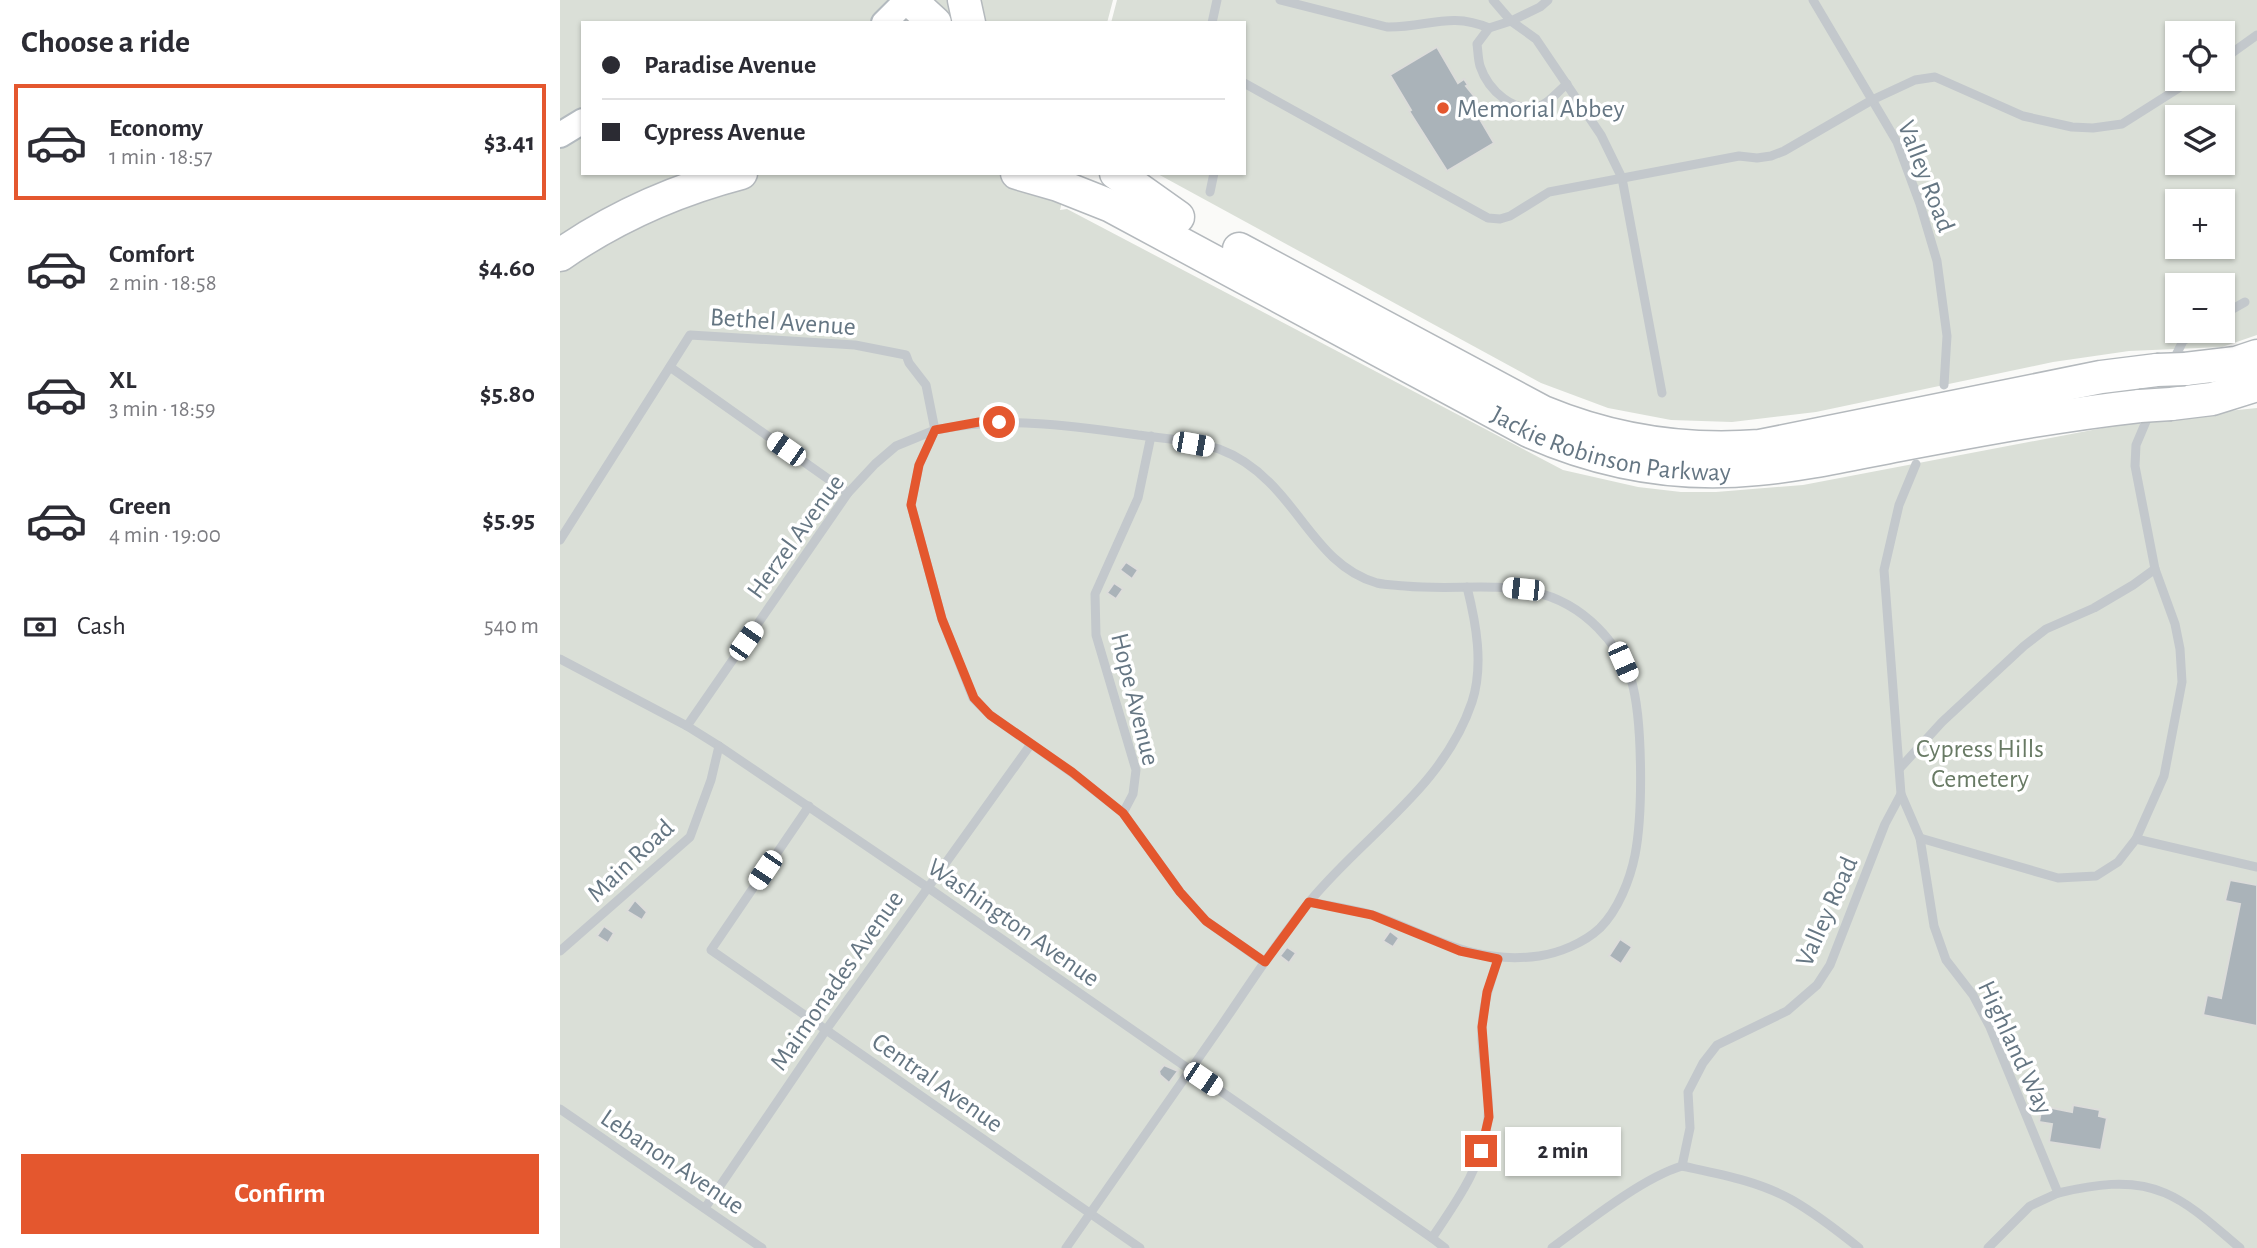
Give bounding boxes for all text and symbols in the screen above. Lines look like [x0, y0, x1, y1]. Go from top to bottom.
map controls [2165, 21, 2235, 343]
button: locate [2165, 21, 2235, 91]
text: Choose a ride [21, 26, 190, 58]
text: Paradise Avenue [644, 52, 816, 78]
place label: Memorial Abbey [1457, 96, 1625, 122]
marker: Memorial Abbey [1435, 100, 1451, 116]
button: layers [2165, 105, 2235, 175]
icon: car [25, 111, 88, 174]
text: Economy [109, 115, 203, 141]
street label: Valley Road [1893, 117, 1959, 236]
text: Cypress Avenue [644, 119, 805, 145]
text: $3.41 [484, 129, 535, 155]
text: 1 min · 18:57 [109, 146, 213, 169]
button: + [2165, 189, 2235, 259]
icon: car [25, 237, 88, 300]
text: Comfort [109, 241, 194, 267]
text: $4.60 [478, 255, 535, 281]
text: 2 min · 18:58 [109, 272, 217, 295]
button: − [2165, 273, 2235, 343]
street label: Bethel Avenue [709, 304, 857, 340]
icon: car [25, 363, 88, 426]
text: XL [109, 367, 136, 393]
text: $5.80 [480, 381, 535, 407]
text: 3 min · 18:59 [109, 398, 215, 421]
street label: Jackie Robinson Parkway [1487, 401, 1731, 485]
route start [983, 406, 1015, 438]
car [763, 428, 810, 470]
car [1171, 430, 1216, 458]
street label: Herzel Avenue [742, 470, 849, 603]
icon: car [25, 489, 88, 552]
text: Green [109, 493, 171, 519]
text: $5.95 [482, 507, 535, 533]
text: 4 min · 19:00 [109, 524, 221, 547]
car [1502, 576, 1545, 602]
icon: cash [21, 608, 59, 646]
text: Cash [77, 613, 126, 639]
text: 540 m [484, 615, 539, 638]
car [726, 618, 767, 664]
street label: Hope Avenue [1106, 630, 1164, 768]
car [1605, 639, 1642, 685]
park label: Cypress Hills Cemetery [1916, 736, 2044, 792]
street label: Main Road [582, 814, 679, 907]
car [745, 847, 786, 893]
street label: Valley Road [1791, 853, 1863, 970]
street label: Washington Avenue [923, 854, 1104, 992]
street label: Maimonades Avenue [765, 886, 908, 1075]
street label: Highland Way [1973, 977, 2057, 1118]
street label: Central Avenue [867, 1028, 1008, 1137]
car [1180, 1059, 1227, 1099]
street label: Lebanon Avenue [596, 1104, 749, 1219]
callout: 2 min [1506, 1126, 1621, 1176]
route end [1465, 1135, 1497, 1167]
text: 2 min [1537, 1140, 1589, 1163]
button: Confirm [21, 1154, 539, 1234]

